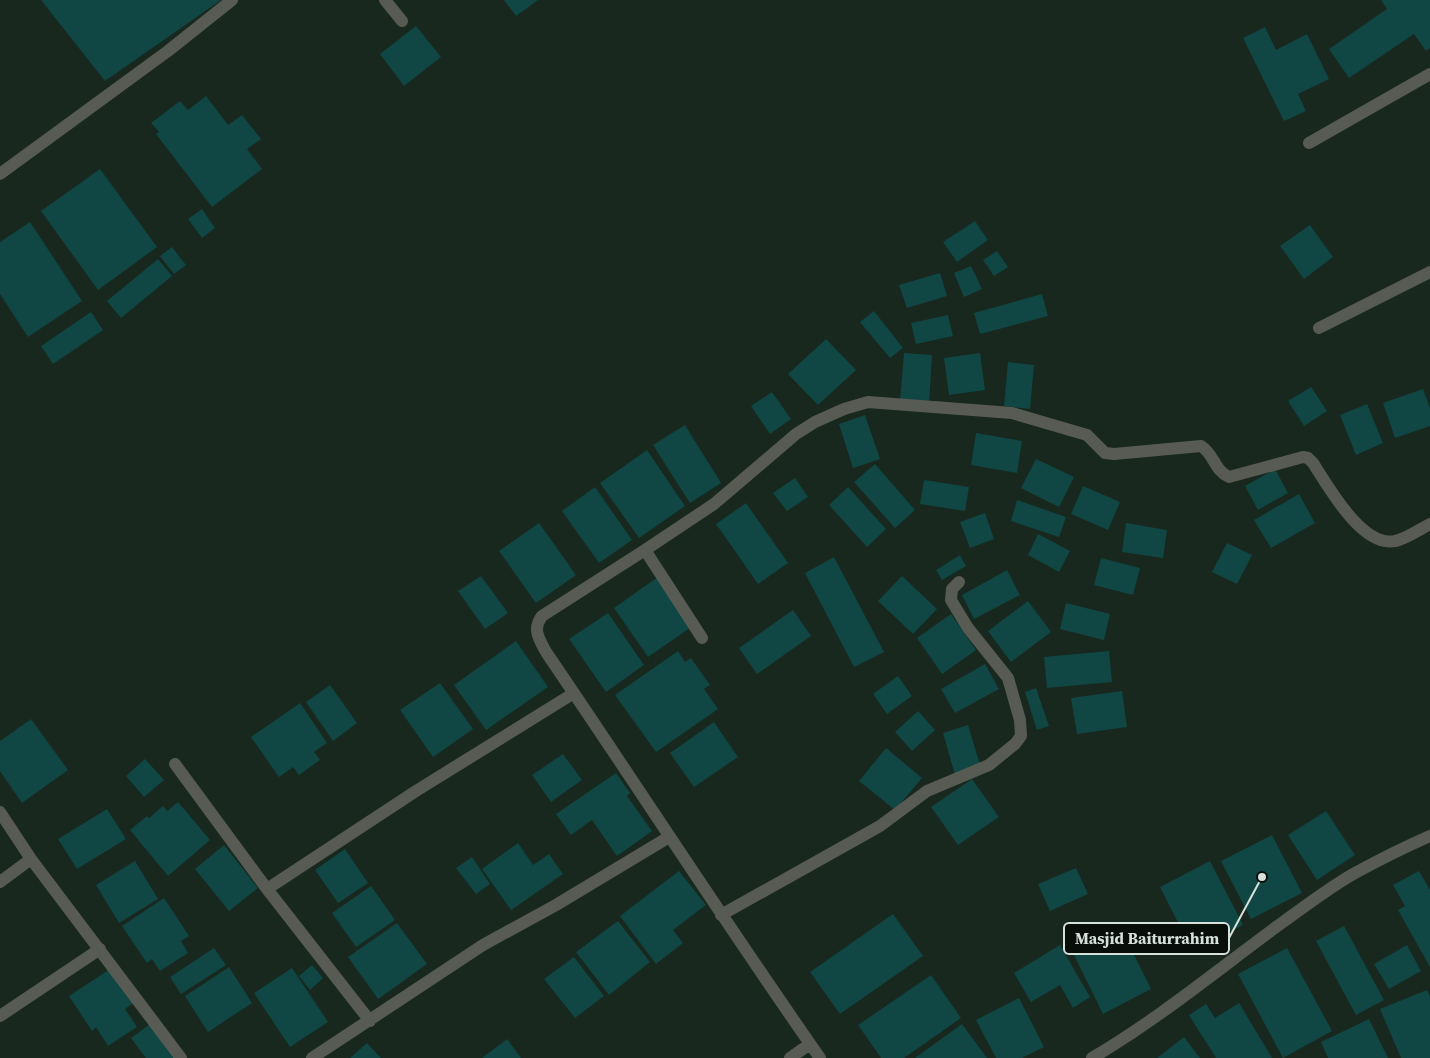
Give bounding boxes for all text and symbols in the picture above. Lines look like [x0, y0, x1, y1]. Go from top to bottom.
callout: Masjid Baiturrahim [1064, 923, 1229, 954]
text: Masjid Baiturrahim [1075, 927, 1220, 949]

